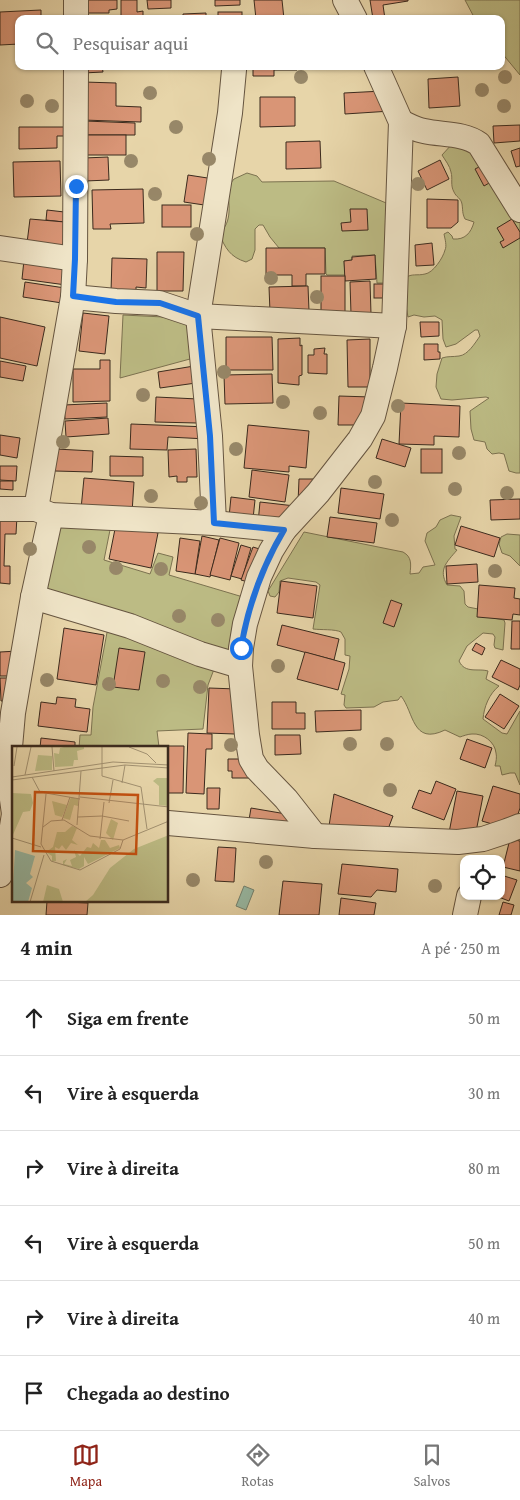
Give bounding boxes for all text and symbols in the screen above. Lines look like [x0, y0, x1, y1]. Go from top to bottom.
search box [15, 15, 505, 70]
icon: search [33, 29, 61, 57]
text: Pesquisar aqui [73, 29, 188, 57]
route end [65, 175, 88, 198]
route start [230, 637, 253, 660]
inset map [12, 746, 169, 902]
map controls [460, 855, 505, 900]
button: locate [460, 855, 505, 900]
text: 4 min [20, 932, 72, 963]
text: A pé · 250 m [421, 936, 500, 960]
icon: ahead [20, 1004, 48, 1032]
text: Siga em frente [67, 1004, 189, 1032]
text: 50 m [468, 1006, 500, 1030]
icon: left [20, 1079, 48, 1107]
text: Vire à esquerda [67, 1079, 199, 1107]
text: 30 m [468, 1081, 500, 1105]
icon: right [20, 1154, 48, 1182]
text: Vire à direita [67, 1154, 179, 1182]
text: 80 m [468, 1156, 500, 1180]
icon: left [20, 1229, 48, 1257]
text: Vire à esquerda [67, 1229, 199, 1257]
text: 50 m [468, 1231, 500, 1255]
icon: right [20, 1304, 48, 1332]
text: Vire à direita [67, 1304, 179, 1332]
text: 40 m [468, 1306, 500, 1330]
icon: arrive [20, 1379, 48, 1407]
text: Chegada ao destino [67, 1379, 230, 1407]
tab: Mapa [70, 1441, 102, 1491]
tab: Rotas [242, 1441, 274, 1491]
tab: Salvos [413, 1441, 450, 1491]

